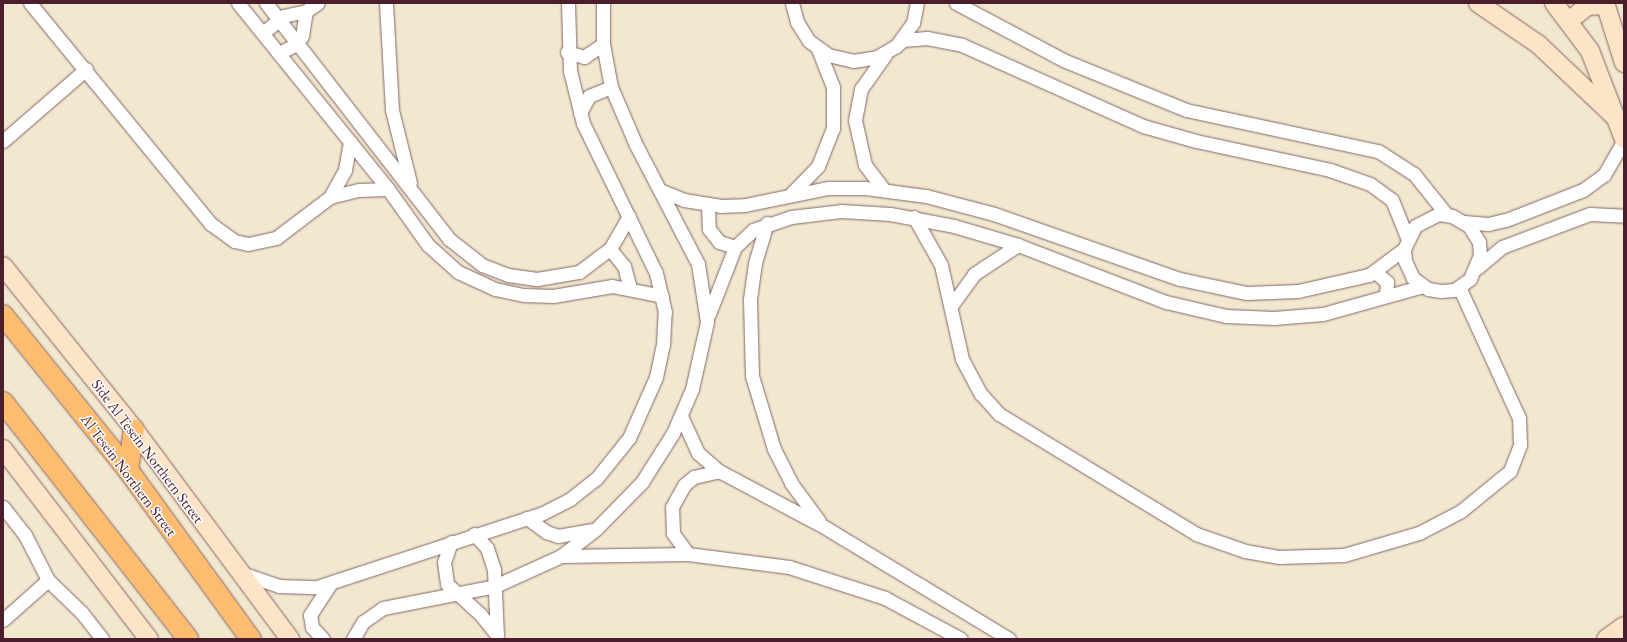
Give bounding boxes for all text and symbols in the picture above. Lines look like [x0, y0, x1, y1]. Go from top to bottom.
street label: Side Al Tesein Northern Street [88, 376, 208, 526]
street label: Al Tesein Northern Street [77, 410, 181, 540]

